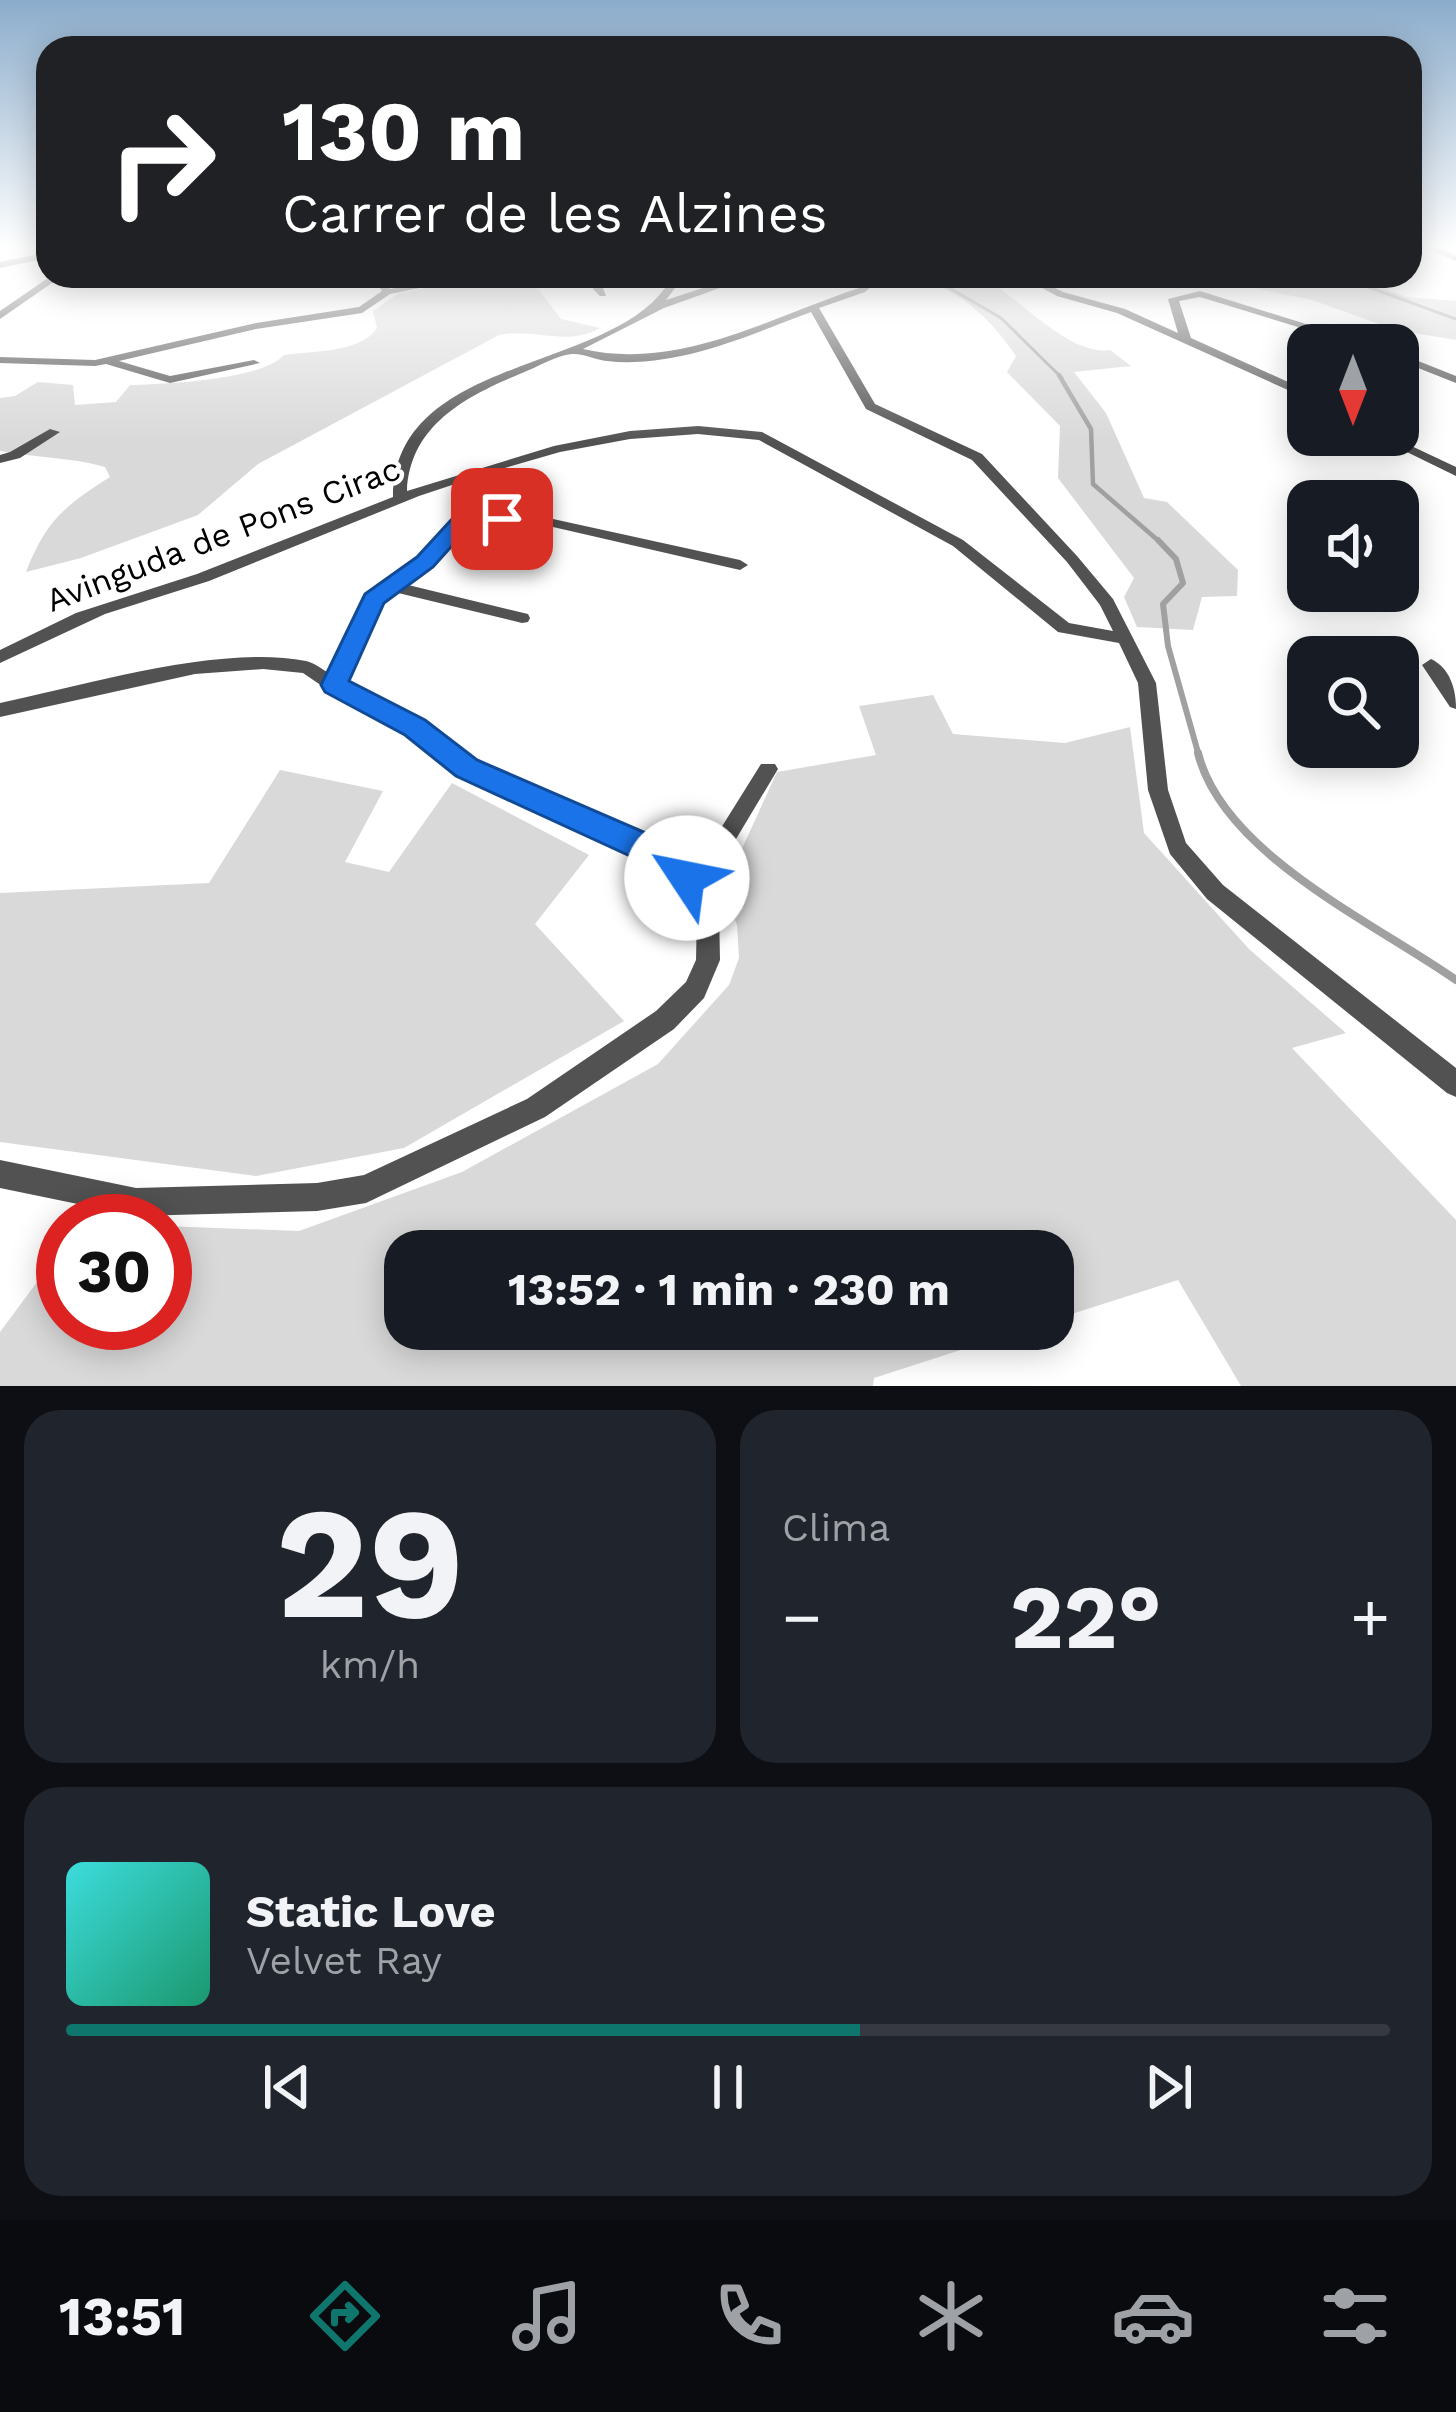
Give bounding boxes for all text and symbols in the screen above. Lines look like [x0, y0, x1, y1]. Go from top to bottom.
text: 130 m [282, 82, 525, 180]
icon: right [84, 84, 240, 240]
text: Carrer de les Alzines [282, 182, 827, 245]
north arrow [1287, 324, 1419, 456]
map controls [1287, 324, 1419, 768]
street label: Avinguda de Pons Cirac [40, 448, 406, 620]
pin [451, 468, 553, 570]
button: sound [1287, 480, 1419, 612]
icon: arrive [469, 486, 535, 552]
button: search [1287, 636, 1419, 768]
position arrow [624, 815, 750, 941]
speed limit sign: 30 [36, 1194, 192, 1350]
text: 13:52 · 1 min · 230 m [508, 1263, 950, 1316]
text: 29 [275, 1472, 465, 1655]
text: Clima [782, 1505, 890, 1550]
text: 22° [1010, 1564, 1162, 1670]
text: − [782, 1579, 822, 1656]
text: + [1350, 1579, 1390, 1656]
text: km/h [320, 1642, 420, 1687]
text: Static Love [246, 1885, 496, 1938]
text: Velvet Ray [246, 1938, 442, 1983]
icon: previous [254, 2054, 320, 2120]
icon: pause [695, 2054, 761, 2120]
icon: next [1136, 2054, 1202, 2120]
icon: directions [303, 2274, 387, 2358]
icon: music [505, 2274, 589, 2358]
icon: phone [707, 2274, 791, 2358]
icon: climate [909, 2274, 993, 2358]
icon: car [1111, 2274, 1195, 2358]
icon: filters [1313, 2274, 1397, 2358]
text: 13:51 [59, 2285, 185, 2348]

